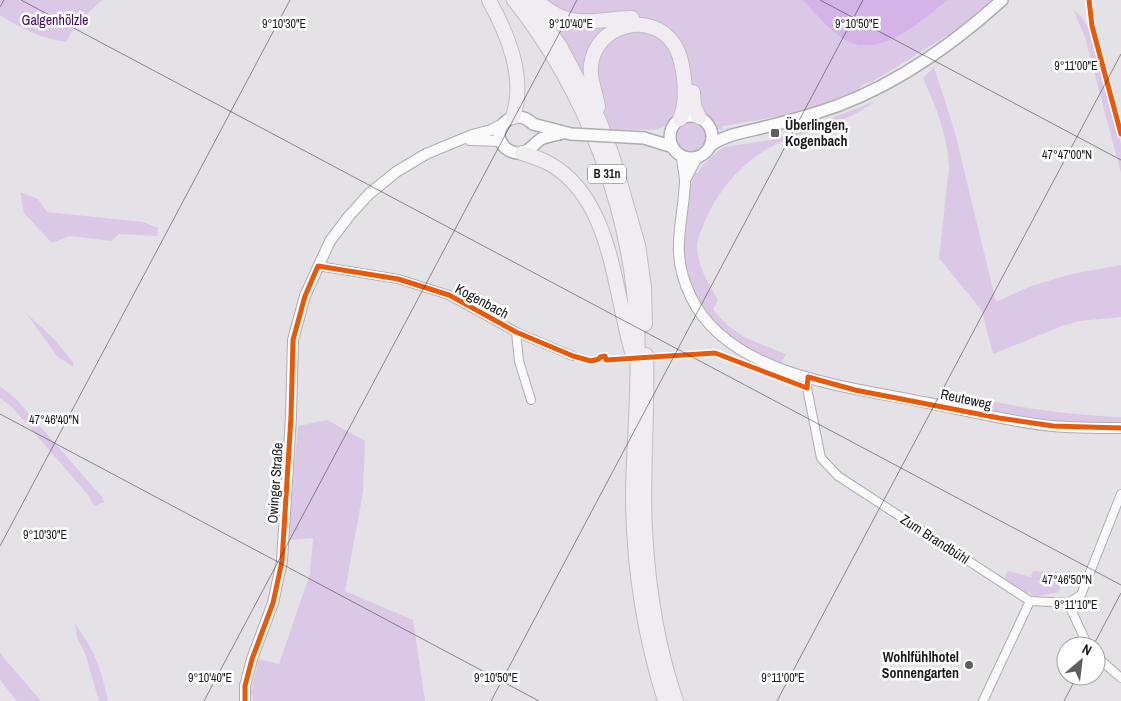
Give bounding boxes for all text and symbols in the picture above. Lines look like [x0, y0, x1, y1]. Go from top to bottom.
park label: Galgenhölzle [21, 11, 89, 29]
text: 9°10'30"E [262, 16, 306, 32]
text: 9°10'40"E [549, 16, 593, 32]
text: 9°10'50"E [835, 16, 879, 32]
text: 9°11'00"E [1054, 58, 1098, 74]
place label: Überlingen, Kogenbach [785, 116, 848, 150]
marker: Überlingen, Kogenbach [769, 127, 781, 139]
text: 47°47'00"N [1042, 147, 1092, 163]
road number: B 31n [588, 164, 626, 183]
street label: Kogenbach [452, 279, 512, 323]
street label: Reuteweg [939, 385, 994, 413]
text: 47°46'40"N [29, 412, 79, 428]
street label: Owinger Straße [263, 442, 287, 524]
street label: Zum Brandbühl [897, 510, 973, 568]
text: 9°10'30"E [23, 527, 67, 543]
text: 47°46'50"N [1042, 572, 1092, 588]
text: 9°11'10"E [1054, 597, 1098, 613]
north arrow [1056, 636, 1106, 686]
text: N [1079, 640, 1095, 659]
place label: Wohlfühlhotel Sonnengarten [882, 648, 959, 682]
marker: Wohlfühlhotel Sonnengarten [963, 659, 975, 671]
text: 9°10'40"E [188, 670, 232, 686]
text: 9°10'50"E [474, 670, 518, 686]
text: 9°11'00"E [761, 670, 805, 686]

